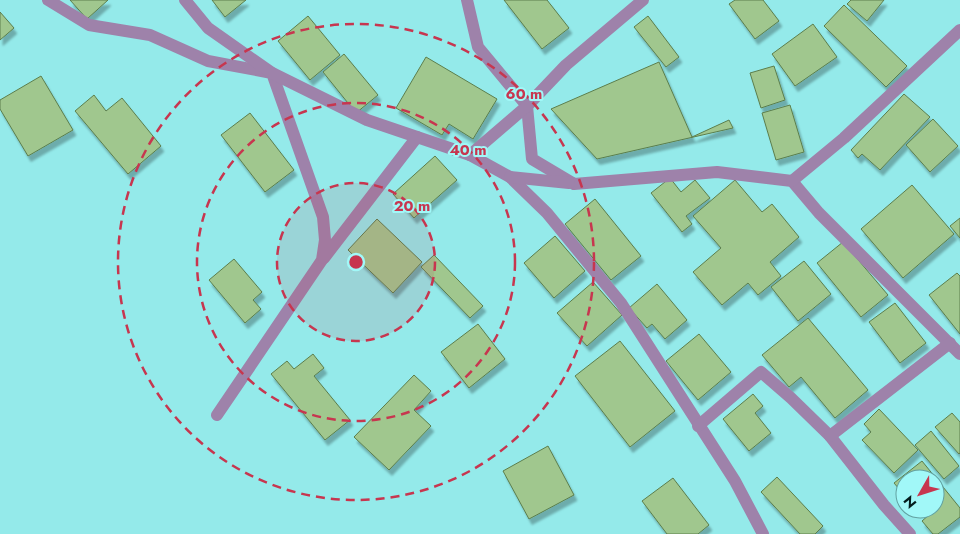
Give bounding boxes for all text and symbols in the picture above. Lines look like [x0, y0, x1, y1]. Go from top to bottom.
text: 60 m [506, 83, 542, 105]
text: 40 m [449, 139, 487, 161]
text: 20 m [394, 195, 430, 217]
centre of rings [347, 253, 365, 271]
north arrow [895, 469, 945, 519]
text: N [899, 492, 921, 513]

